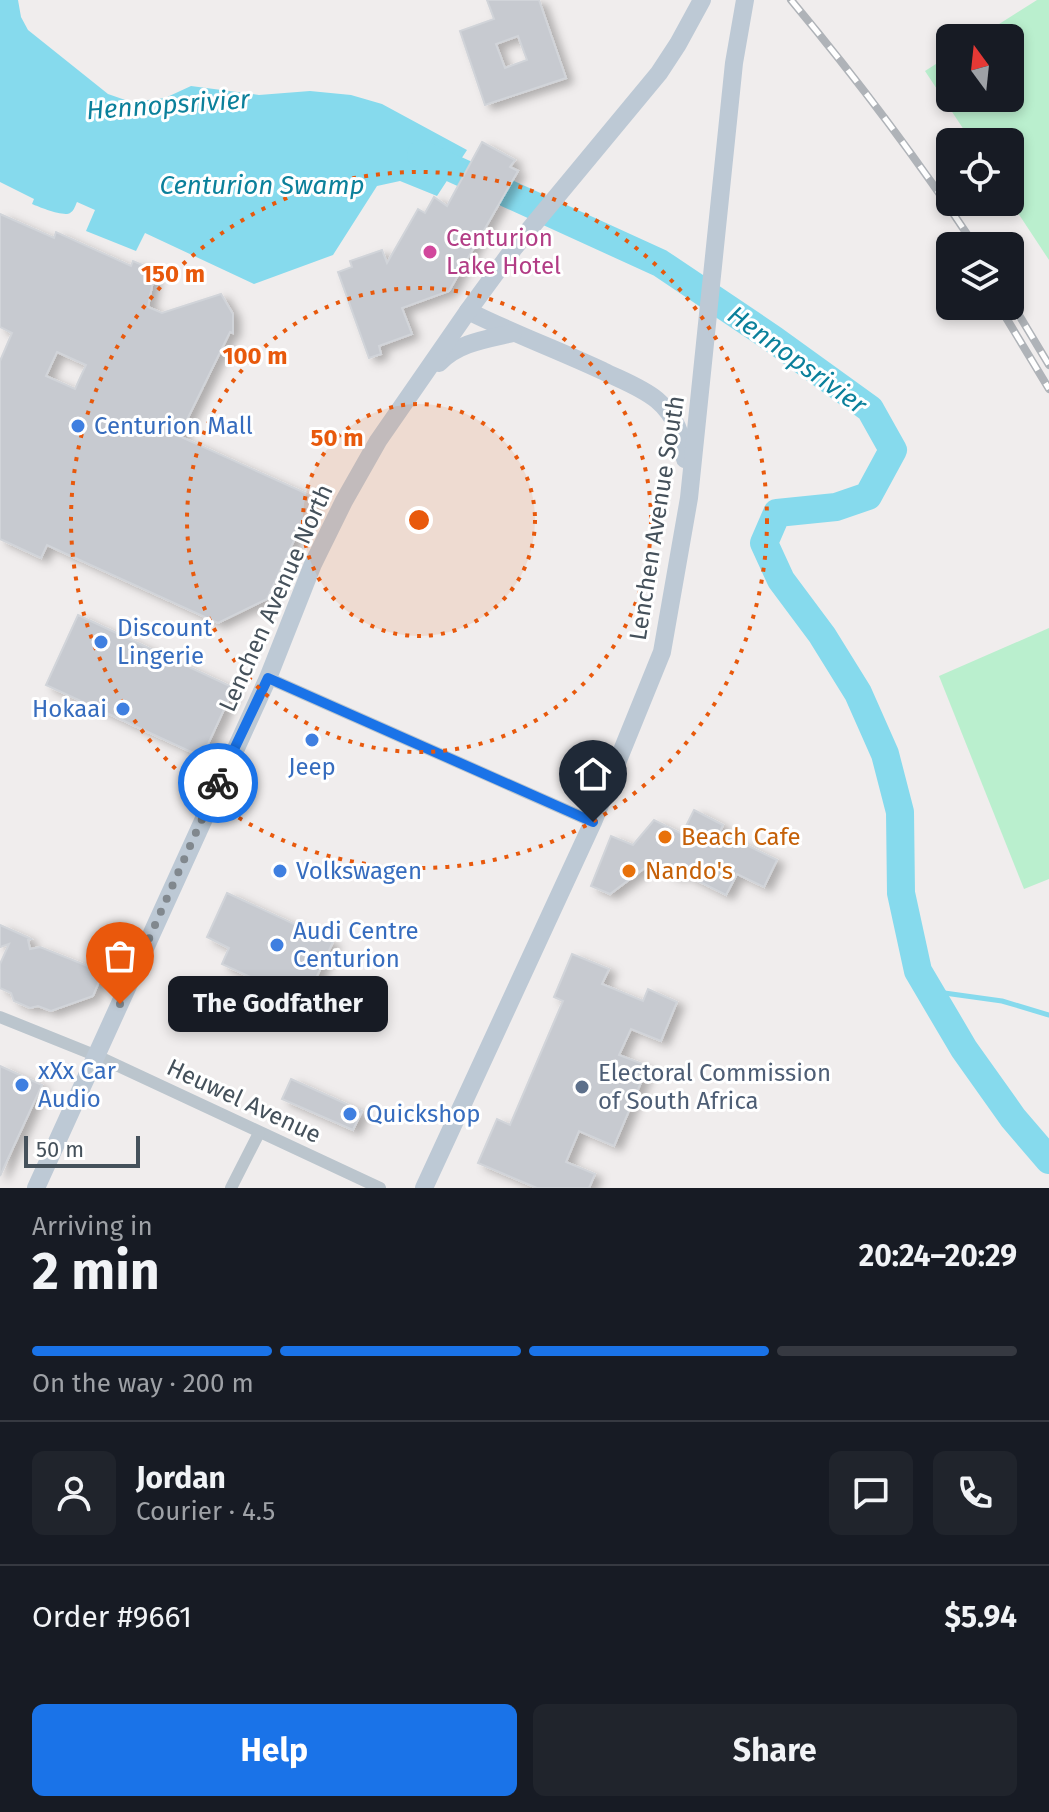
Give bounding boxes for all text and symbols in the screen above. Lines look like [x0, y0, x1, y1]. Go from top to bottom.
north arrow [936, 24, 1024, 112]
map controls [936, 24, 1024, 320]
water label: Hennopsrivier [85, 84, 252, 126]
button: locate [936, 128, 1024, 216]
water label: Centurion Swamp [159, 170, 365, 201]
place label: Centurion Lake Hotel [446, 224, 561, 280]
button: layers [936, 232, 1024, 320]
marker: Centurion Lake Hotel [421, 243, 439, 261]
text: 150 m [141, 260, 205, 288]
water label: Hennopsrivier [722, 299, 873, 421]
text: 100 m [222, 342, 288, 370]
street label: Lenchen Avenue South [624, 394, 690, 642]
place label: Centurion Mall [94, 412, 253, 440]
marker: Centurion Mall [69, 417, 87, 435]
text: 50 m [311, 424, 363, 452]
street label: Lenchen Avenue North [213, 480, 339, 716]
centre of rings [405, 506, 433, 534]
place label: Discount Lingerie [117, 614, 212, 670]
marker: Discount Lingerie [92, 633, 110, 651]
place label: Hokaai [32, 695, 107, 723]
marker: Hokaai [114, 700, 132, 718]
marker: Jeep [303, 731, 321, 749]
pin [559, 740, 627, 822]
courier [178, 743, 258, 823]
icon: home [571, 752, 615, 796]
place label: Jeep [288, 753, 336, 781]
icon: bike [196, 761, 240, 805]
place label: Beach Cafe [681, 823, 801, 851]
marker: Beach Cafe [656, 828, 674, 846]
place label: Volkswagen [296, 857, 422, 885]
place label: Nando's [645, 857, 733, 885]
marker: Volkswagen [271, 862, 289, 880]
marker: Nando's [620, 862, 638, 880]
place label: Audi Centre Centurion [293, 917, 419, 973]
pin [86, 922, 154, 1004]
icon: bag [98, 934, 142, 978]
marker: Audi Centre Centurion [268, 936, 286, 954]
callout: The Godfather [168, 976, 388, 1032]
text: The Godfather [193, 988, 363, 1019]
street label: Heuwel Avenue [163, 1053, 325, 1149]
place label: xXx Car Audio [38, 1057, 117, 1113]
place label: Electoral Commission of South Africa [598, 1059, 831, 1115]
marker: xXx Car Audio [13, 1076, 31, 1094]
marker: Electoral Commission of South Africa [573, 1078, 591, 1096]
place label: Quickshop [366, 1100, 481, 1128]
marker: Quickshop [341, 1105, 359, 1123]
scale bar [24, 1132, 140, 1168]
text: 50 m [36, 1136, 84, 1163]
text: Arriving in [32, 1211, 153, 1242]
text: 20:24–20:29 [859, 1238, 1017, 1274]
text: 2 min [32, 1240, 160, 1303]
text: On the way · 200 m [32, 1368, 254, 1399]
button: person [32, 1451, 116, 1535]
button: chat [829, 1451, 913, 1535]
button: phone [933, 1451, 1017, 1535]
text: Jordan [136, 1460, 226, 1496]
text: Courier · 4.5 [136, 1496, 275, 1527]
text: Order #9661 [32, 1599, 192, 1635]
text: $5.94 [944, 1599, 1017, 1635]
button: Help [32, 1704, 517, 1796]
button: Share [533, 1704, 1017, 1796]

